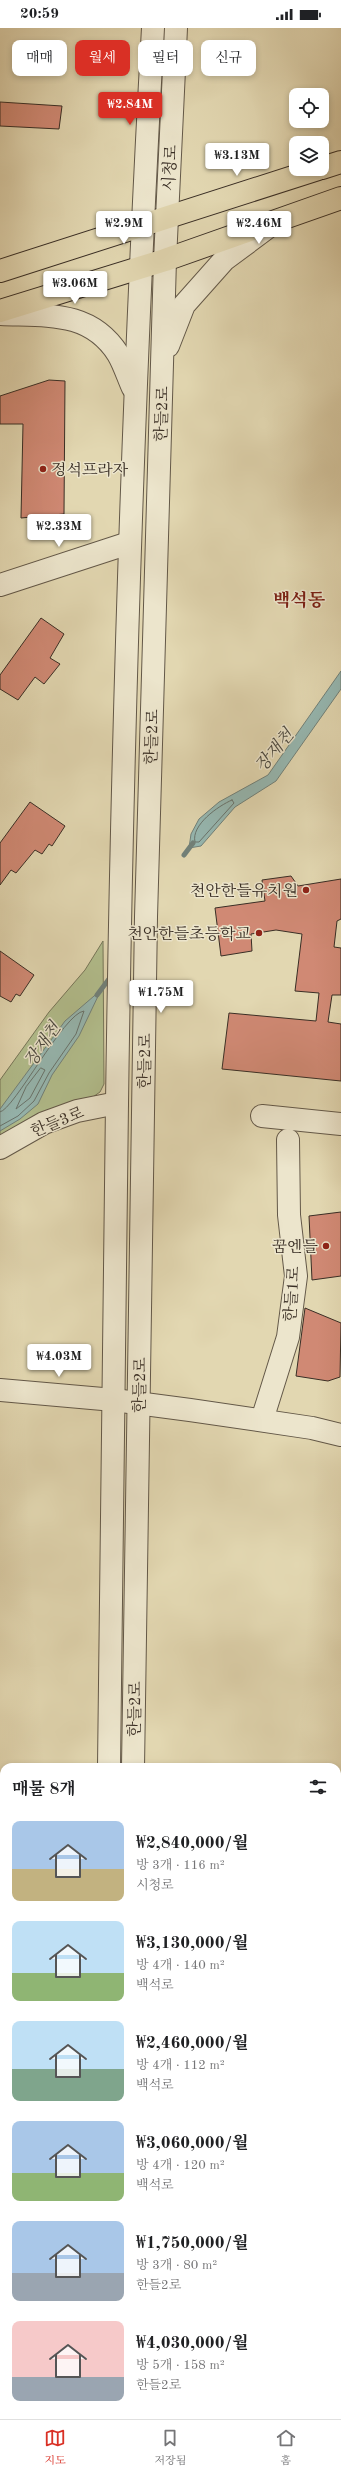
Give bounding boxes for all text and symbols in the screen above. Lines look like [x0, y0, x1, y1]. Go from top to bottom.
text: 20:59 [20, 7, 59, 22]
chip: 매매 [12, 40, 67, 76]
chip: 월세 [75, 40, 130, 76]
chip: 필터 [138, 40, 193, 76]
chip: 신규 [201, 40, 256, 76]
map controls [289, 88, 329, 176]
button: locate [289, 88, 329, 128]
pin: ₩2.84M [97, 92, 163, 126]
text: ₩2.84M [107, 98, 153, 111]
button: layers [289, 136, 329, 176]
pin: ₩3.13M [204, 143, 270, 177]
street label: 시청로 [161, 144, 180, 192]
text: ₩3.13M [214, 149, 260, 162]
pin: ₩2.9M [96, 211, 152, 245]
pin: ₩2.46M [226, 211, 292, 245]
text: ₩2.9M [105, 217, 143, 230]
text: ₩2.46M [236, 217, 282, 230]
pin: ₩3.06M [42, 271, 108, 305]
text: ₩3.06M [52, 277, 98, 290]
street label: 한들2로 [153, 385, 172, 442]
place label: 정석프라자 [51, 462, 129, 479]
marker: 정석프라자 [38, 464, 48, 474]
pin: ₩2.33M [26, 514, 92, 548]
text: ₩2.33M [36, 520, 82, 533]
district label: 백석동 [273, 590, 326, 610]
street label: 한들2로 [143, 708, 162, 765]
water label: 장재천 [251, 724, 299, 775]
place label: 천안한들유치원 [190, 883, 298, 900]
marker: 천안한들유치원 [301, 885, 311, 895]
place label: 천안한들초등학교 [127, 925, 251, 943]
marker: 천안한들초등학교 [254, 928, 264, 938]
pin: ₩1.75M [128, 980, 194, 1014]
text: ₩1.75M [138, 986, 184, 999]
water label: 장재천 [20, 1017, 65, 1070]
street label: 한들2로 [137, 1033, 154, 1089]
street label: 한들3로 [29, 1104, 87, 1141]
place label: 꿈엔들 [272, 1239, 319, 1256]
marker: 꿈엔들 [321, 1241, 331, 1251]
street label: 한들1로 [282, 1265, 303, 1322]
pin: ₩4.03M [26, 1344, 92, 1378]
text: ₩4.03M [36, 1350, 82, 1363]
street label: 한들2로 [132, 1357, 149, 1413]
street label: 한들2로 [127, 1681, 144, 1737]
icon: filters [307, 1776, 329, 1798]
text: 매물 8개 [12, 1781, 76, 1798]
text: ₩2,840,000/월 [136, 1835, 249, 1852]
icon: home [44, 1837, 92, 1885]
text: 방 3개 · 116 m² [136, 1859, 225, 1872]
text: 시청로 [136, 1879, 174, 1892]
text: ₩3,130,000/월 [136, 1935, 249, 1952]
icon: home [44, 1937, 92, 1985]
text: 방 4개 · 140 m² [136, 1959, 225, 1972]
text: 백석로 [136, 1979, 174, 1992]
text: ₩2,460,000/월 [136, 2035, 249, 2052]
icon: home [44, 2037, 92, 2085]
text: 방 4개 · 112 m² [136, 2059, 225, 2072]
text: 백석로 [136, 2079, 174, 2092]
text: ₩3,060,000/월 [136, 2135, 249, 2152]
icon: home [44, 2137, 92, 2185]
text: 방 4개 · 120 m² [136, 2159, 225, 2172]
text: 백석로 [136, 2179, 174, 2192]
text: ₩1,750,000/월 [136, 2235, 249, 2252]
icon: home [44, 2237, 92, 2285]
text: 방 3개 · 80 m² [136, 2259, 217, 2272]
text: 한들2로 [136, 2279, 181, 2292]
text: ₩4,030,000/월 [136, 2335, 249, 2352]
icon: home [44, 2337, 92, 2385]
text: 방 5개 · 158 m² [136, 2359, 225, 2372]
text: 한들2로 [136, 2379, 181, 2392]
tab: 지도 [44, 2427, 66, 2469]
tab: 저장됨 [155, 2427, 186, 2469]
tab: 홈 [275, 2427, 297, 2469]

